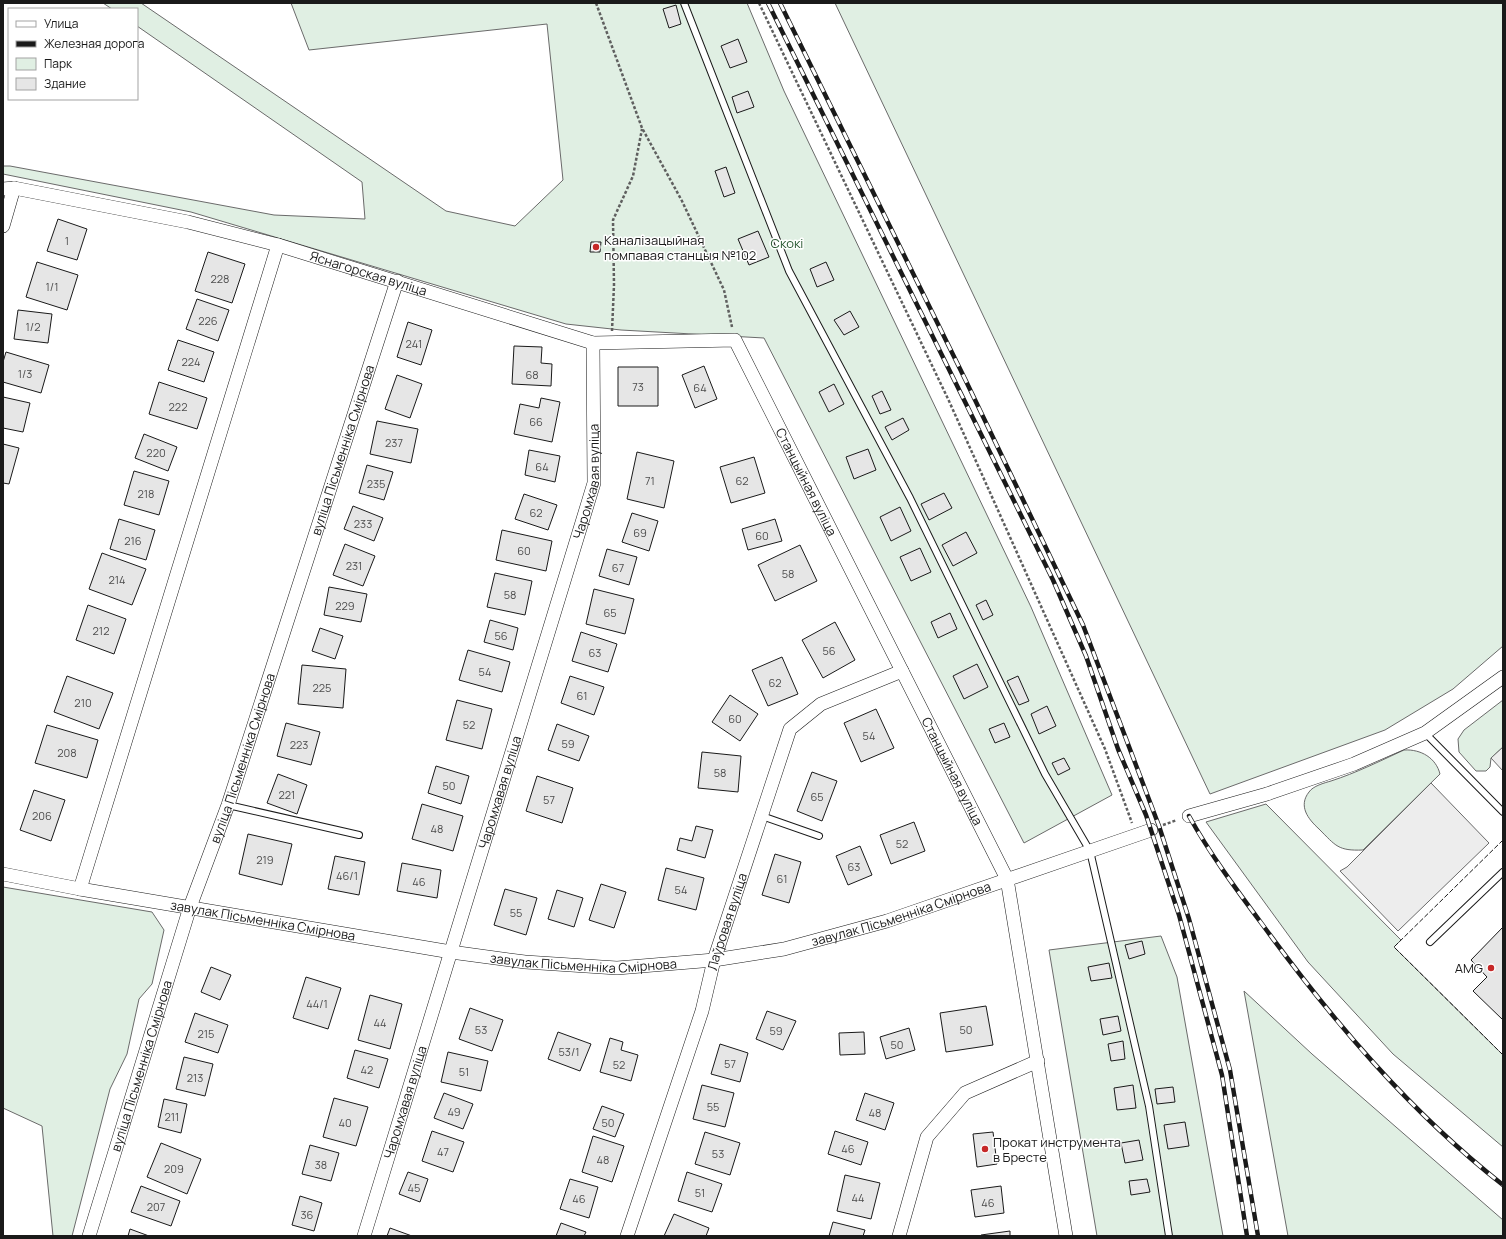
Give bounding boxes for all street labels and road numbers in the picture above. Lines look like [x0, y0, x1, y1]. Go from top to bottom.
street label: Яснагорская вуліца [308, 246, 429, 300]
street label: вуліца Пісьменніка Смірнова [307, 362, 378, 538]
street label: Чаромхавая вуліца [568, 424, 603, 541]
street label: Станцыйная вуліца [772, 425, 841, 539]
street label: вуліца Пісьменніка Смірнова [206, 671, 279, 846]
street label: Станцыйная вуліца [918, 714, 987, 828]
street label: Чаромхавая вуліца [474, 734, 525, 851]
street label: Лаўровая вуліца [703, 871, 751, 972]
street label: завулак Пісьменніка Смірнова [809, 877, 993, 950]
street label: завулак Пісьменніка Смірнова [169, 896, 357, 945]
street label: завулак Пісьменніка Смірнова [489, 948, 678, 977]
street label: вуліца Пісьменніка Смірнова [106, 978, 176, 1154]
street label: Чаромхавая вуліца [379, 1043, 431, 1161]

